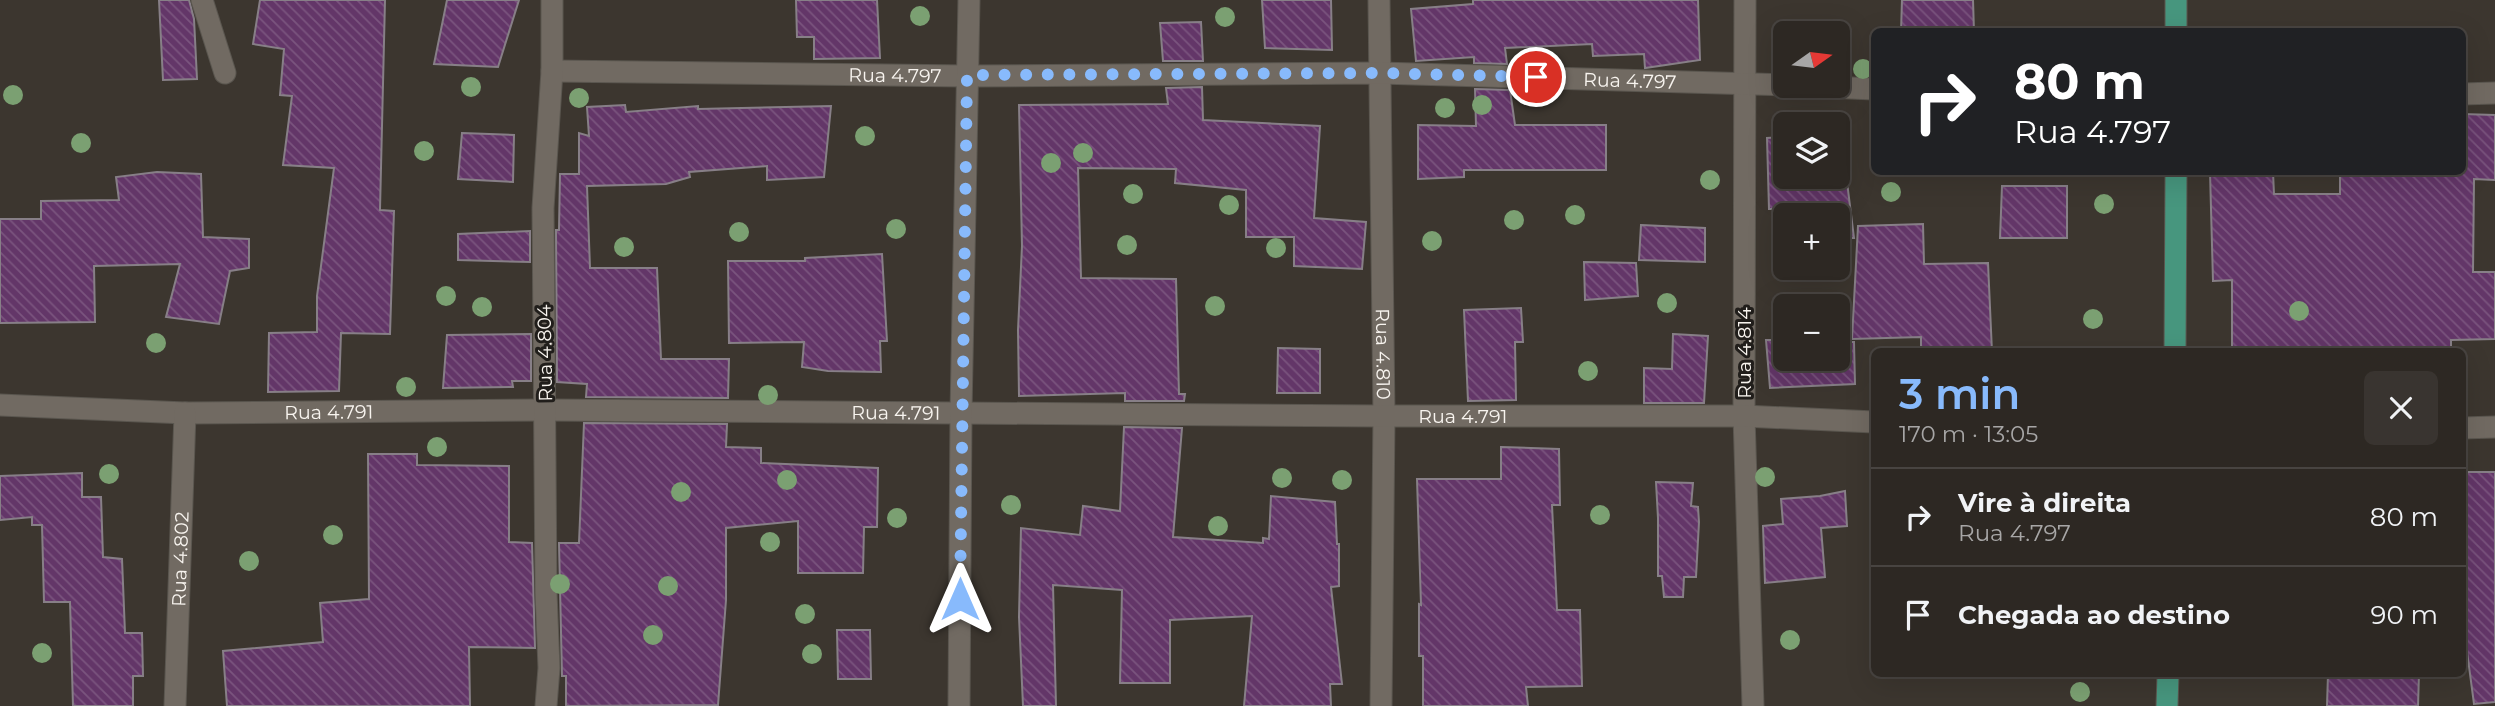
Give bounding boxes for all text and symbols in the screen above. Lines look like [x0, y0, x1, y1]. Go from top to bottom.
north arrow [1773, 21, 1850, 98]
map controls [1773, 21, 1850, 371]
pin [1506, 47, 1566, 107]
text: 80 m [2014, 52, 2145, 111]
icon: right [1899, 56, 1990, 147]
icon: arrive [1517, 58, 1555, 96]
street label: Rua 4.797 [848, 63, 942, 87]
street label: Rua 4.797 [1583, 68, 1677, 93]
button: layers [1773, 112, 1850, 189]
text: Rua 4.797 [2014, 112, 2171, 151]
button: + [1773, 203, 1850, 280]
button: − [1773, 294, 1850, 371]
street label: Rua 4.804 [533, 304, 557, 402]
street label: Rua 4.814 [1733, 307, 1756, 399]
street label: Rua 4.810 [1371, 308, 1395, 400]
text: 3 min [1899, 368, 2020, 420]
button: close [2364, 371, 2438, 445]
street label: Rua 4.791 [284, 400, 373, 424]
street label: Rua 4.791 [851, 401, 940, 424]
street label: Rua 4.791 [1418, 405, 1507, 428]
text: 170 m · 13:05 [1899, 420, 2038, 448]
text: Vire à direita [1958, 487, 2131, 519]
icon: right [1899, 498, 1937, 536]
text: 80 m [2370, 501, 2438, 533]
street label: Rua 4.802 [167, 511, 193, 607]
text: Rua 4.797 [1958, 519, 2071, 547]
position arrow [923, 562, 997, 636]
icon: arrive [1899, 596, 1937, 634]
text: Chegada ao destino [1958, 599, 2230, 631]
text: 90 m [2371, 599, 2438, 631]

